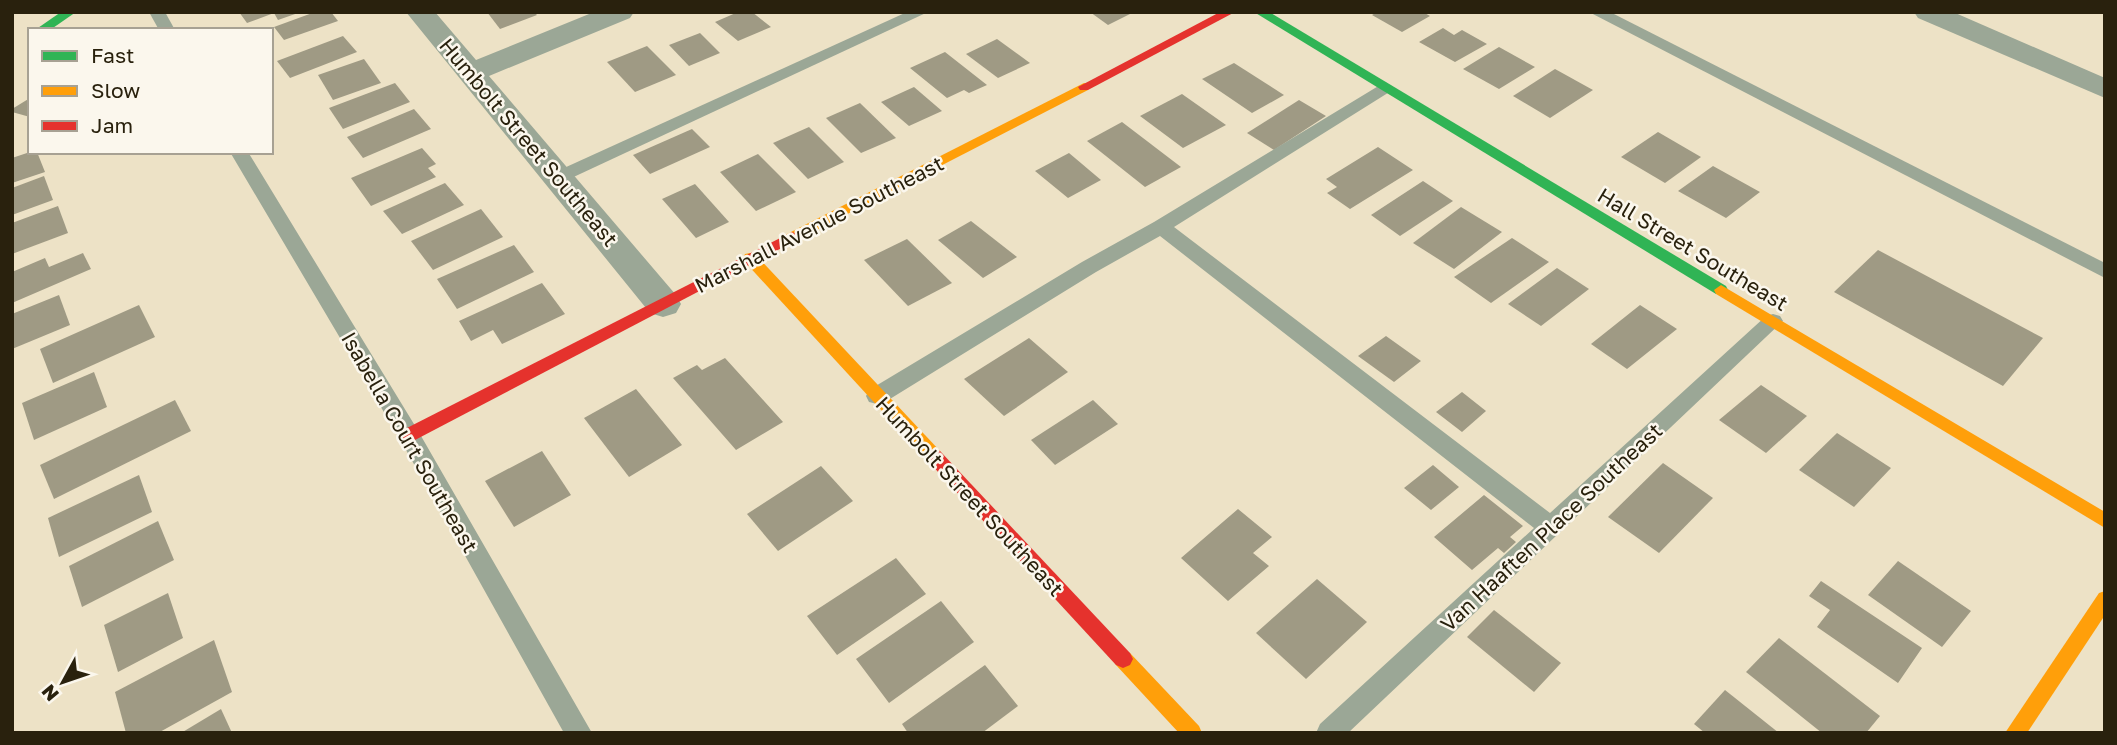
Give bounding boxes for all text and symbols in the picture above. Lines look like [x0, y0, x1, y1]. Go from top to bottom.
legend [28, 28, 273, 154]
street label: Humbolt Street Southeast [434, 33, 624, 251]
text: Fast [91, 42, 134, 68]
text: Slow [91, 77, 140, 103]
text: Jam [91, 112, 133, 138]
street label: Marshall Avenue Southeast [690, 150, 948, 298]
street label: Hall Street Southeast [1593, 182, 1793, 316]
street label: Isabella Court Southeast [336, 327, 484, 557]
street label: Humbolt Street Southeast [871, 391, 1069, 601]
street label: Van Haaften Place Southeast [1435, 417, 1667, 637]
north arrow [28, 647, 98, 717]
text: N [36, 680, 63, 706]

